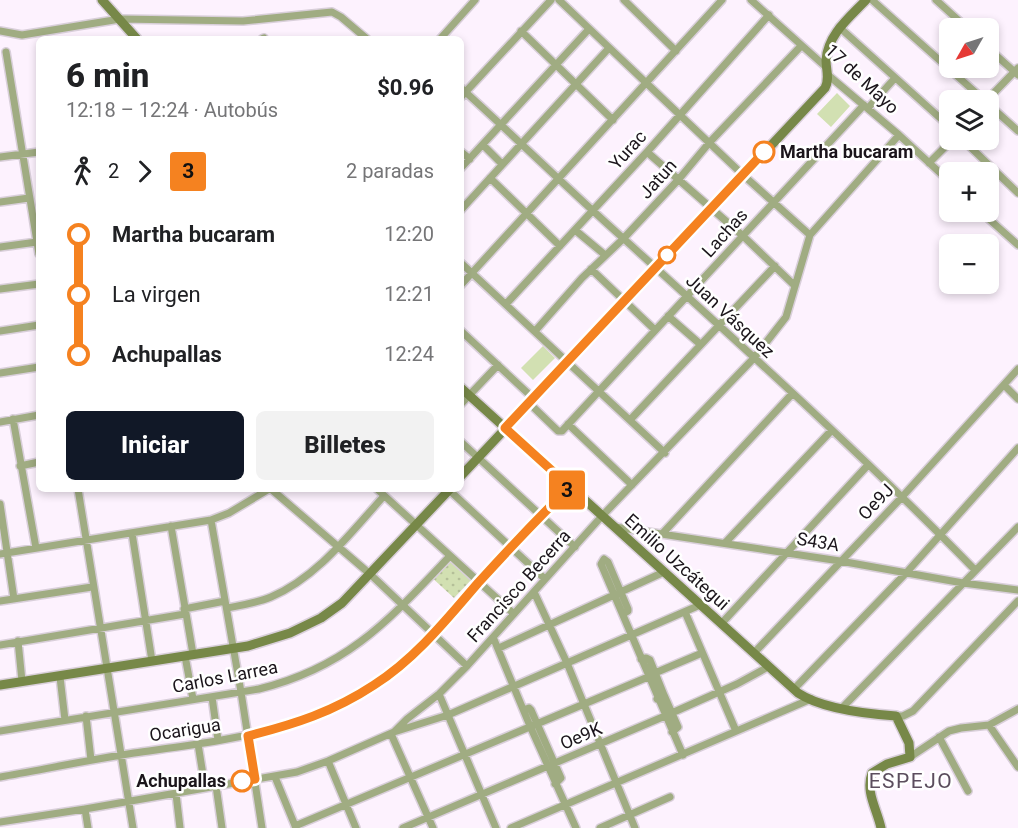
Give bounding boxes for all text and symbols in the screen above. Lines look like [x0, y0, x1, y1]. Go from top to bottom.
north arrow [939, 18, 999, 78]
map controls [939, 18, 999, 294]
street label: 17 de Mayo [821, 39, 903, 118]
text: 6 min [66, 56, 149, 95]
text: $0.96 [377, 75, 434, 100]
button: layers [939, 90, 999, 150]
text: 12:18 – 12:24 · Autobús [66, 98, 278, 122]
street label: Yurac [605, 126, 651, 174]
marker: Martha bucaram [753, 141, 775, 163]
place label: Martha bucaram [780, 141, 913, 162]
icon: walk [66, 155, 99, 188]
icon: forward [128, 155, 161, 188]
street label: Jatun [635, 155, 681, 203]
text: 2 [108, 159, 119, 183]
text: 3 [182, 159, 194, 183]
text: 2 paradas [346, 159, 434, 183]
button: + [939, 162, 999, 222]
street label: Lachas [697, 204, 752, 261]
text: Martha bucaram [112, 222, 275, 247]
text: 12:20 [384, 222, 434, 246]
button: − [939, 234, 999, 294]
unlabelled marker [658, 246, 676, 264]
street label: Juan Vásquez [682, 269, 779, 362]
text: La virgen [112, 282, 201, 307]
text: 12:21 [384, 282, 434, 306]
text: Achupallas [112, 342, 222, 367]
text: 12:24 [384, 342, 434, 366]
button: Iniciar [66, 411, 244, 480]
button: Billetes [256, 411, 434, 480]
line badge: 3 [548, 470, 586, 510]
text: 3 [561, 478, 573, 502]
street label: Oe9J [854, 479, 898, 524]
street label: Emilio Uzcátegui [621, 509, 734, 614]
street label: Francisco Becerra [463, 525, 575, 646]
street label: S43A [795, 528, 841, 555]
street label: Carlos Larrea [170, 656, 279, 697]
street label: Ocarigua [148, 714, 222, 746]
street label: Oe9K [557, 717, 606, 754]
district label: ESPEJO [869, 769, 953, 793]
place label: Achupallas [136, 770, 226, 791]
marker: Achupallas [231, 770, 253, 792]

